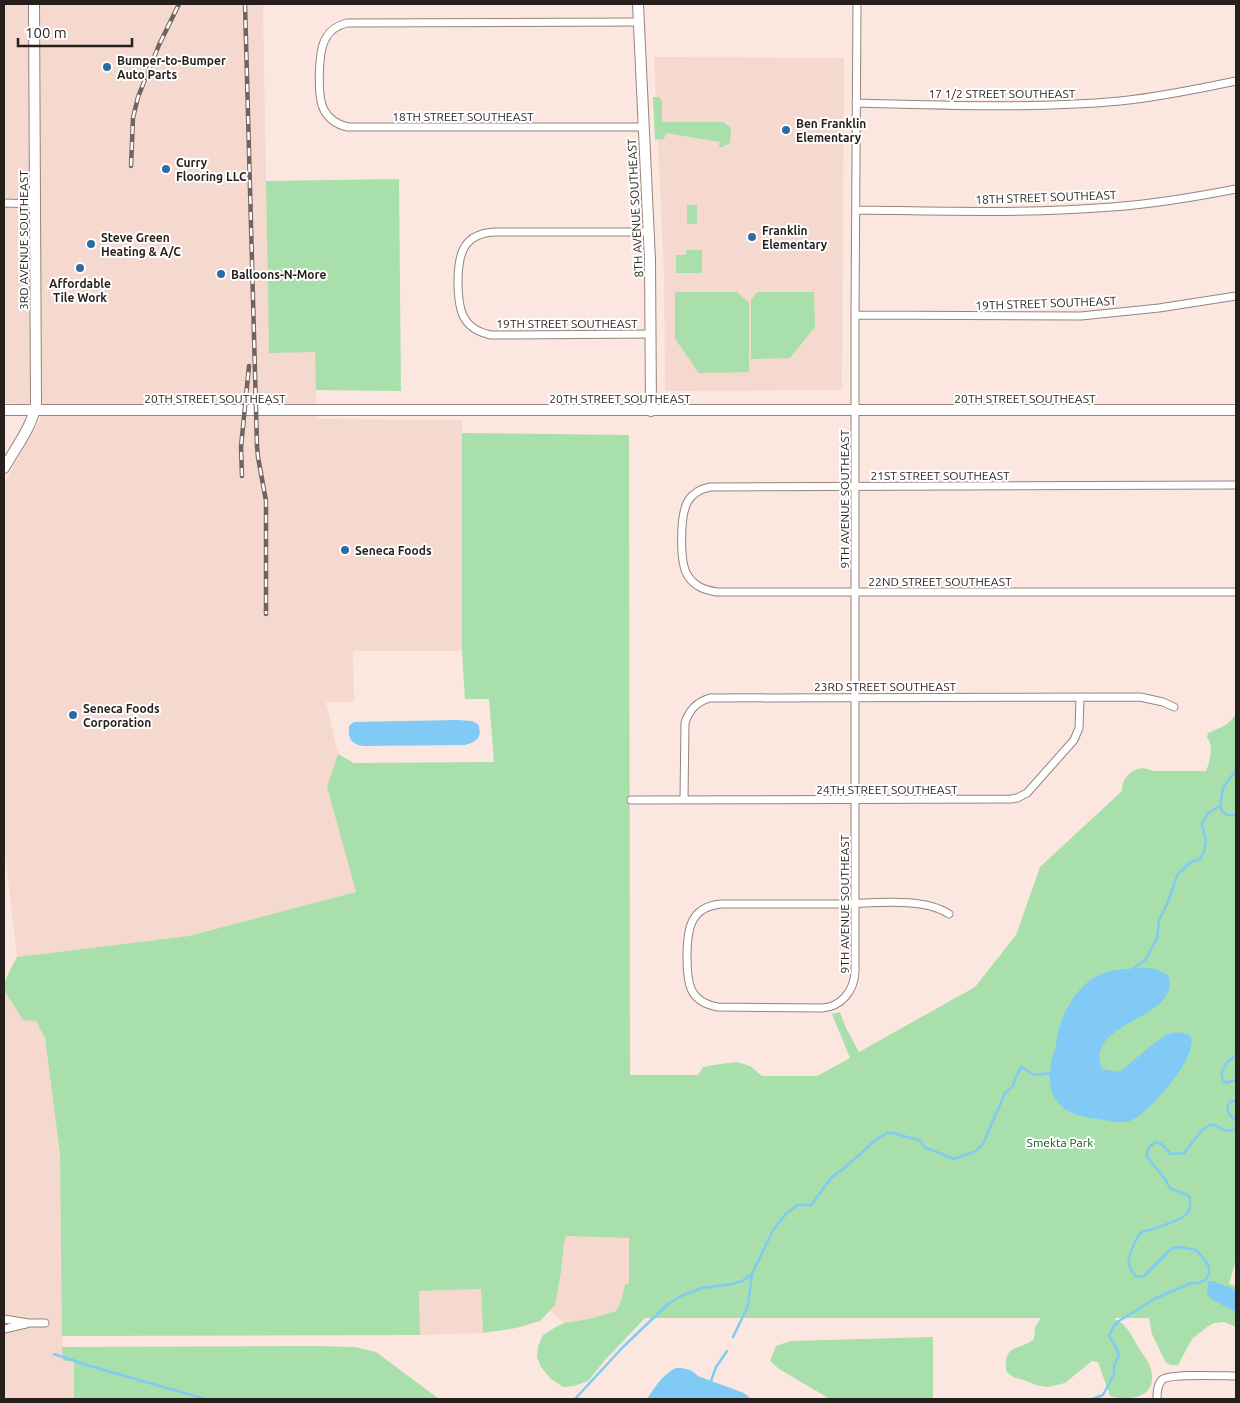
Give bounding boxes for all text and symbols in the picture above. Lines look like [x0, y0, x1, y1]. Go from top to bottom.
scale bar [18, 15, 131, 47]
text: 100 m [25, 24, 67, 41]
place label: Bumper-to-Bumper Auto Parts [117, 54, 226, 81]
marker: Bumper-to-Bumper Auto Parts [101, 61, 113, 73]
street label: 17 1/2 STREET SOUTHEAST [929, 87, 1076, 100]
street label: 18TH STREET SOUTHEAST [392, 110, 534, 123]
place label: Ben Franklin Elementary [796, 117, 866, 144]
marker: Ben Franklin Elementary [780, 124, 792, 136]
street label: 8TH AVENUE SOUTHEAST [625, 138, 645, 278]
place label: Curry Flooring LLC [176, 156, 247, 183]
marker: Curry Flooring LLC [160, 163, 172, 175]
street label: 3RD AVENUE SOUTHEAST [17, 170, 30, 310]
street label: 18TH STREET SOUTHEAST [975, 188, 1117, 206]
place label: Franklin Elementary [762, 224, 828, 251]
place label: Steve Green Heating & A/C [101, 231, 181, 258]
marker: Franklin Elementary [746, 231, 758, 243]
marker: Steve Green Heating & A/C [85, 238, 97, 250]
marker: Affordable Tile Work [74, 262, 86, 274]
marker: Balloons-N-More [215, 268, 227, 280]
place label: Balloons-N-More [231, 268, 326, 281]
place label: Affordable Tile Work [49, 277, 111, 304]
street label: 19TH STREET SOUTHEAST [975, 294, 1117, 312]
street label: 19TH STREET SOUTHEAST [496, 317, 638, 330]
street label: 20TH STREET SOUTHEAST [144, 392, 286, 405]
street label: 20TH STREET SOUTHEAST [549, 392, 691, 405]
street label: 20TH STREET SOUTHEAST [954, 392, 1096, 405]
street label: 9TH AVENUE SOUTHEAST [838, 429, 851, 569]
street label: 21ST STREET SOUTHEAST [870, 469, 1010, 482]
marker: Seneca Foods [339, 544, 351, 556]
place label: Seneca Foods [355, 544, 432, 557]
street label: 22ND STREET SOUTHEAST [868, 575, 1012, 588]
street label: 23RD STREET SOUTHEAST [814, 680, 956, 693]
place label: Seneca Foods Corporation [83, 702, 160, 729]
marker: Seneca Foods Corporation [67, 709, 79, 721]
street label: 24TH STREET SOUTHEAST [816, 783, 958, 796]
street label: 9TH AVENUE SOUTHEAST [838, 834, 851, 974]
park label: Smekta Park [1027, 1136, 1093, 1149]

